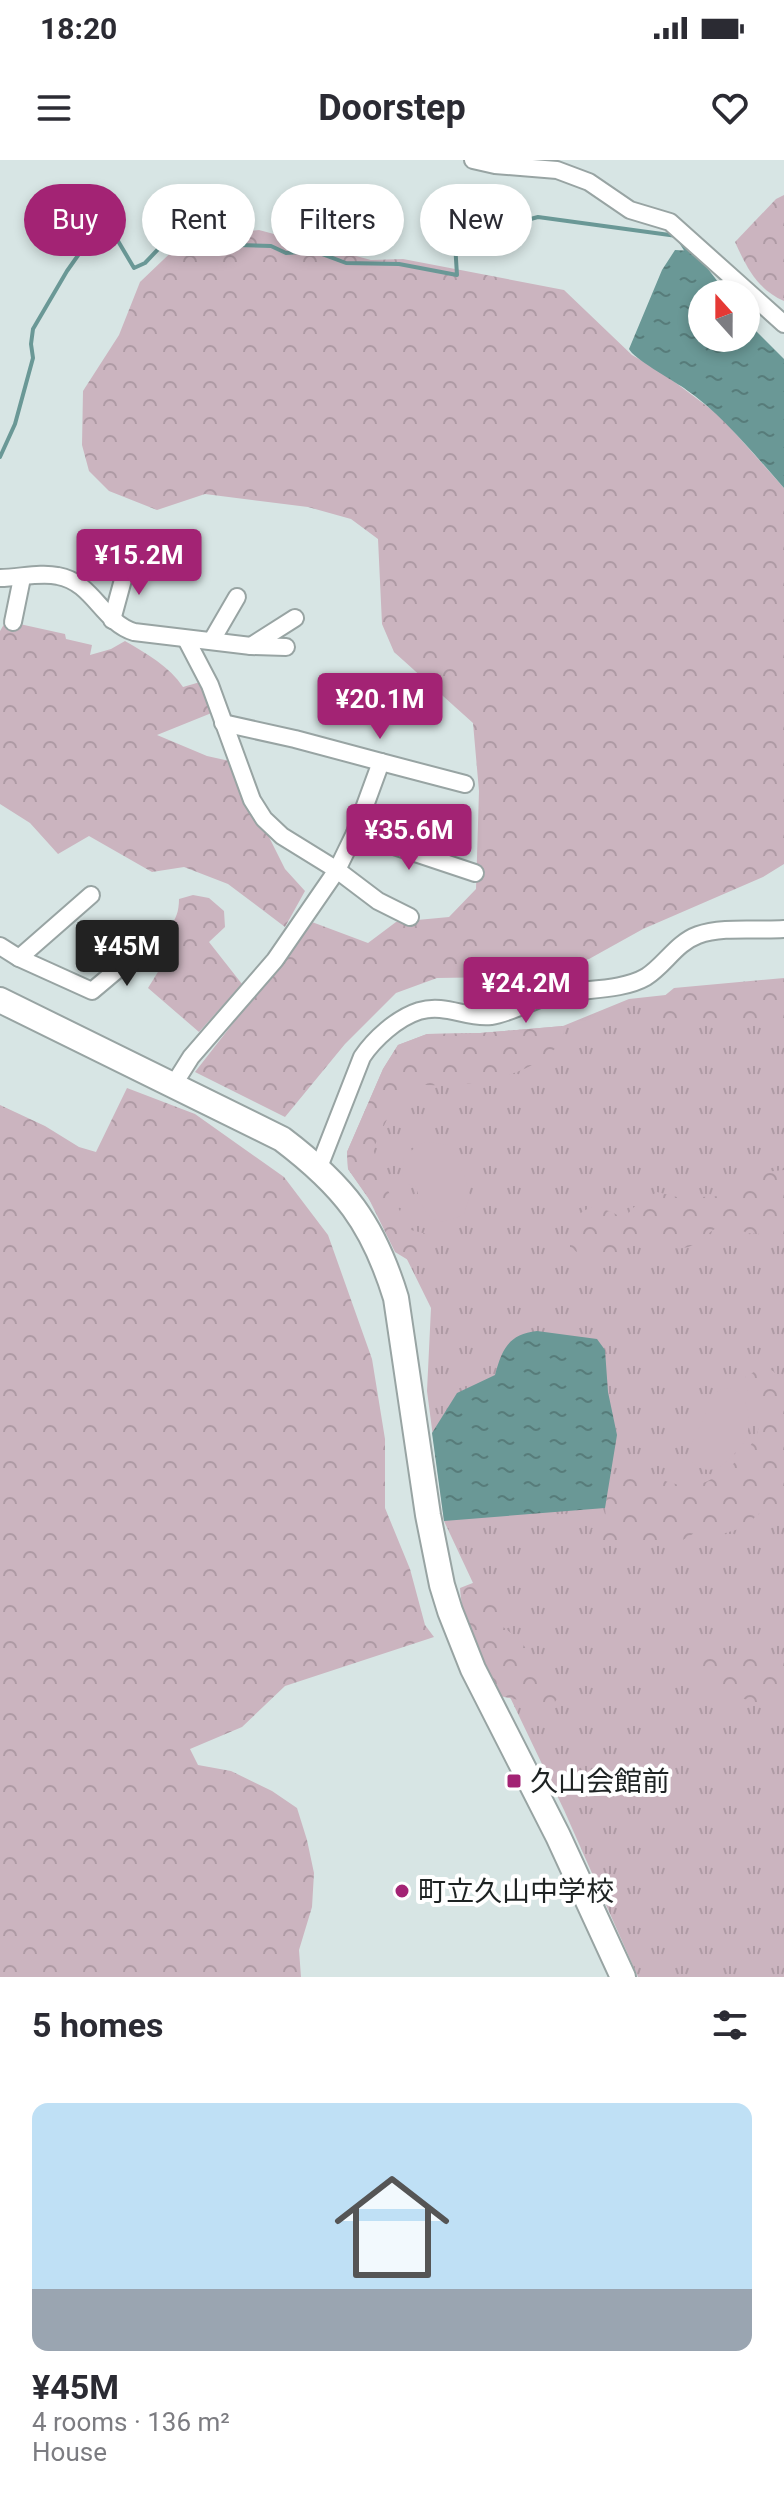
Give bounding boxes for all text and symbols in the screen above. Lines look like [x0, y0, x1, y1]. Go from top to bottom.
text: 18:20 [40, 11, 117, 46]
icon: menu [32, 86, 76, 130]
icon: heart [708, 86, 752, 130]
text: Doorstep [318, 87, 466, 129]
chip: Buy [24, 184, 126, 256]
chip: Rent [142, 184, 255, 256]
chip: Filters [271, 184, 404, 256]
chip: New [420, 184, 532, 256]
north arrow [688, 280, 760, 352]
map controls [688, 280, 760, 352]
pin: ¥15.2M [74, 529, 204, 597]
text: ¥15.2M [95, 540, 184, 570]
pin: ¥20.1M [315, 673, 445, 741]
text: ¥20.1M [336, 684, 425, 714]
pin: ¥35.6M [344, 804, 474, 872]
text: ¥35.6M [365, 815, 454, 845]
pin: ¥45M [80, 920, 174, 988]
text: ¥45M [94, 931, 160, 961]
pin: ¥24.2M [461, 957, 591, 1025]
text: ¥24.2M [482, 968, 571, 998]
place label: 久山会館前 [530, 1765, 670, 1798]
marker: 久山会館前 [505, 1772, 523, 1790]
place label: 町立久山中学校 [418, 1875, 614, 1908]
marker: 町立久山中学校 [393, 1882, 411, 1900]
icon: filters [708, 2003, 752, 2047]
text: 5 homes [32, 2005, 163, 2045]
icon: home [320, 2155, 464, 2299]
text: ¥45M [32, 2367, 119, 2407]
text: 4 rooms · 136 m² [32, 2407, 230, 2437]
text: House [32, 2437, 107, 2467]

